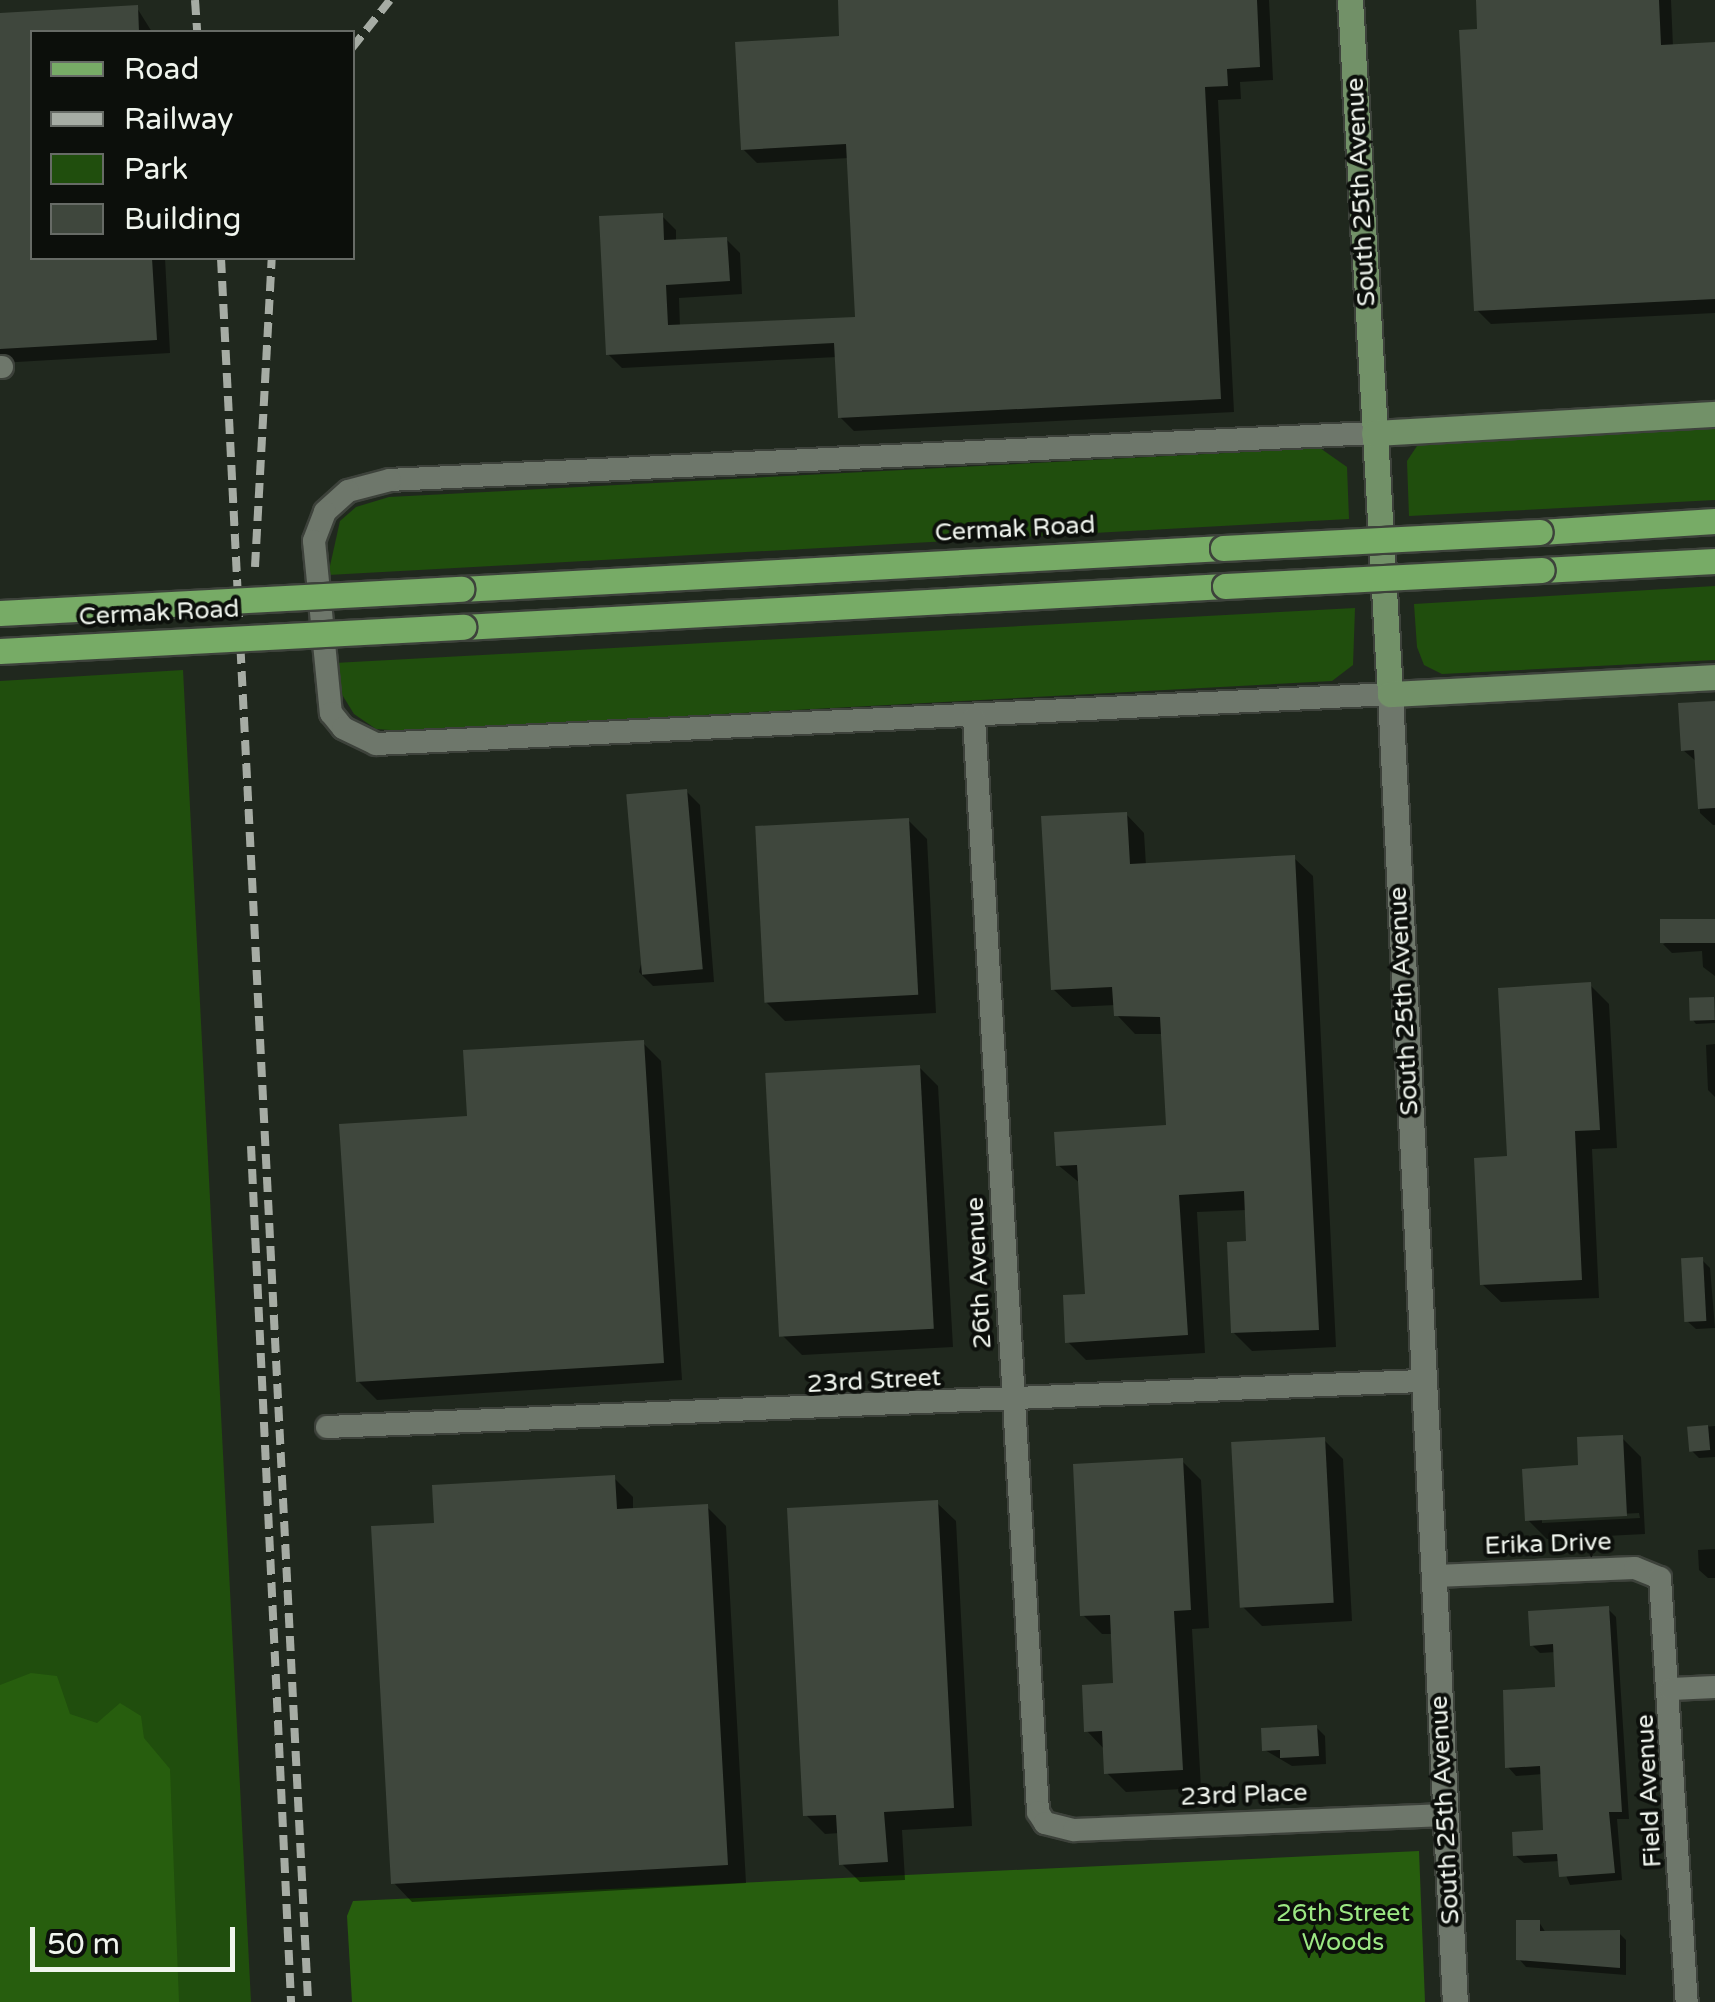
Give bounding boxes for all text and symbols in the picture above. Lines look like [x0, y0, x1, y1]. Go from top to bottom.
legend [30, 30, 355, 260]
text: Road [124, 51, 199, 88]
street label: South 25th Avenue [1340, 77, 1382, 307]
text: Railway [124, 101, 233, 138]
text: Park [124, 151, 188, 188]
text: Building [124, 201, 241, 238]
street label: Cermak Road [934, 510, 1096, 548]
street label: Cermak Road [78, 594, 240, 632]
street label: South 25th Avenue [1383, 886, 1425, 1116]
street label: 26th Avenue [960, 1196, 998, 1350]
street label: 23rd Street [806, 1363, 942, 1399]
street label: Erika Drive [1484, 1527, 1612, 1561]
street label: South 25th Avenue [1424, 1695, 1466, 1925]
street label: Field Avenue [1630, 1714, 1668, 1868]
street label: 23rd Place [1180, 1778, 1308, 1812]
park label: 26th Street Woods [1276, 1899, 1410, 1958]
scale bar [35, 1907, 240, 1969]
text: 50 m [47, 1926, 120, 1963]

